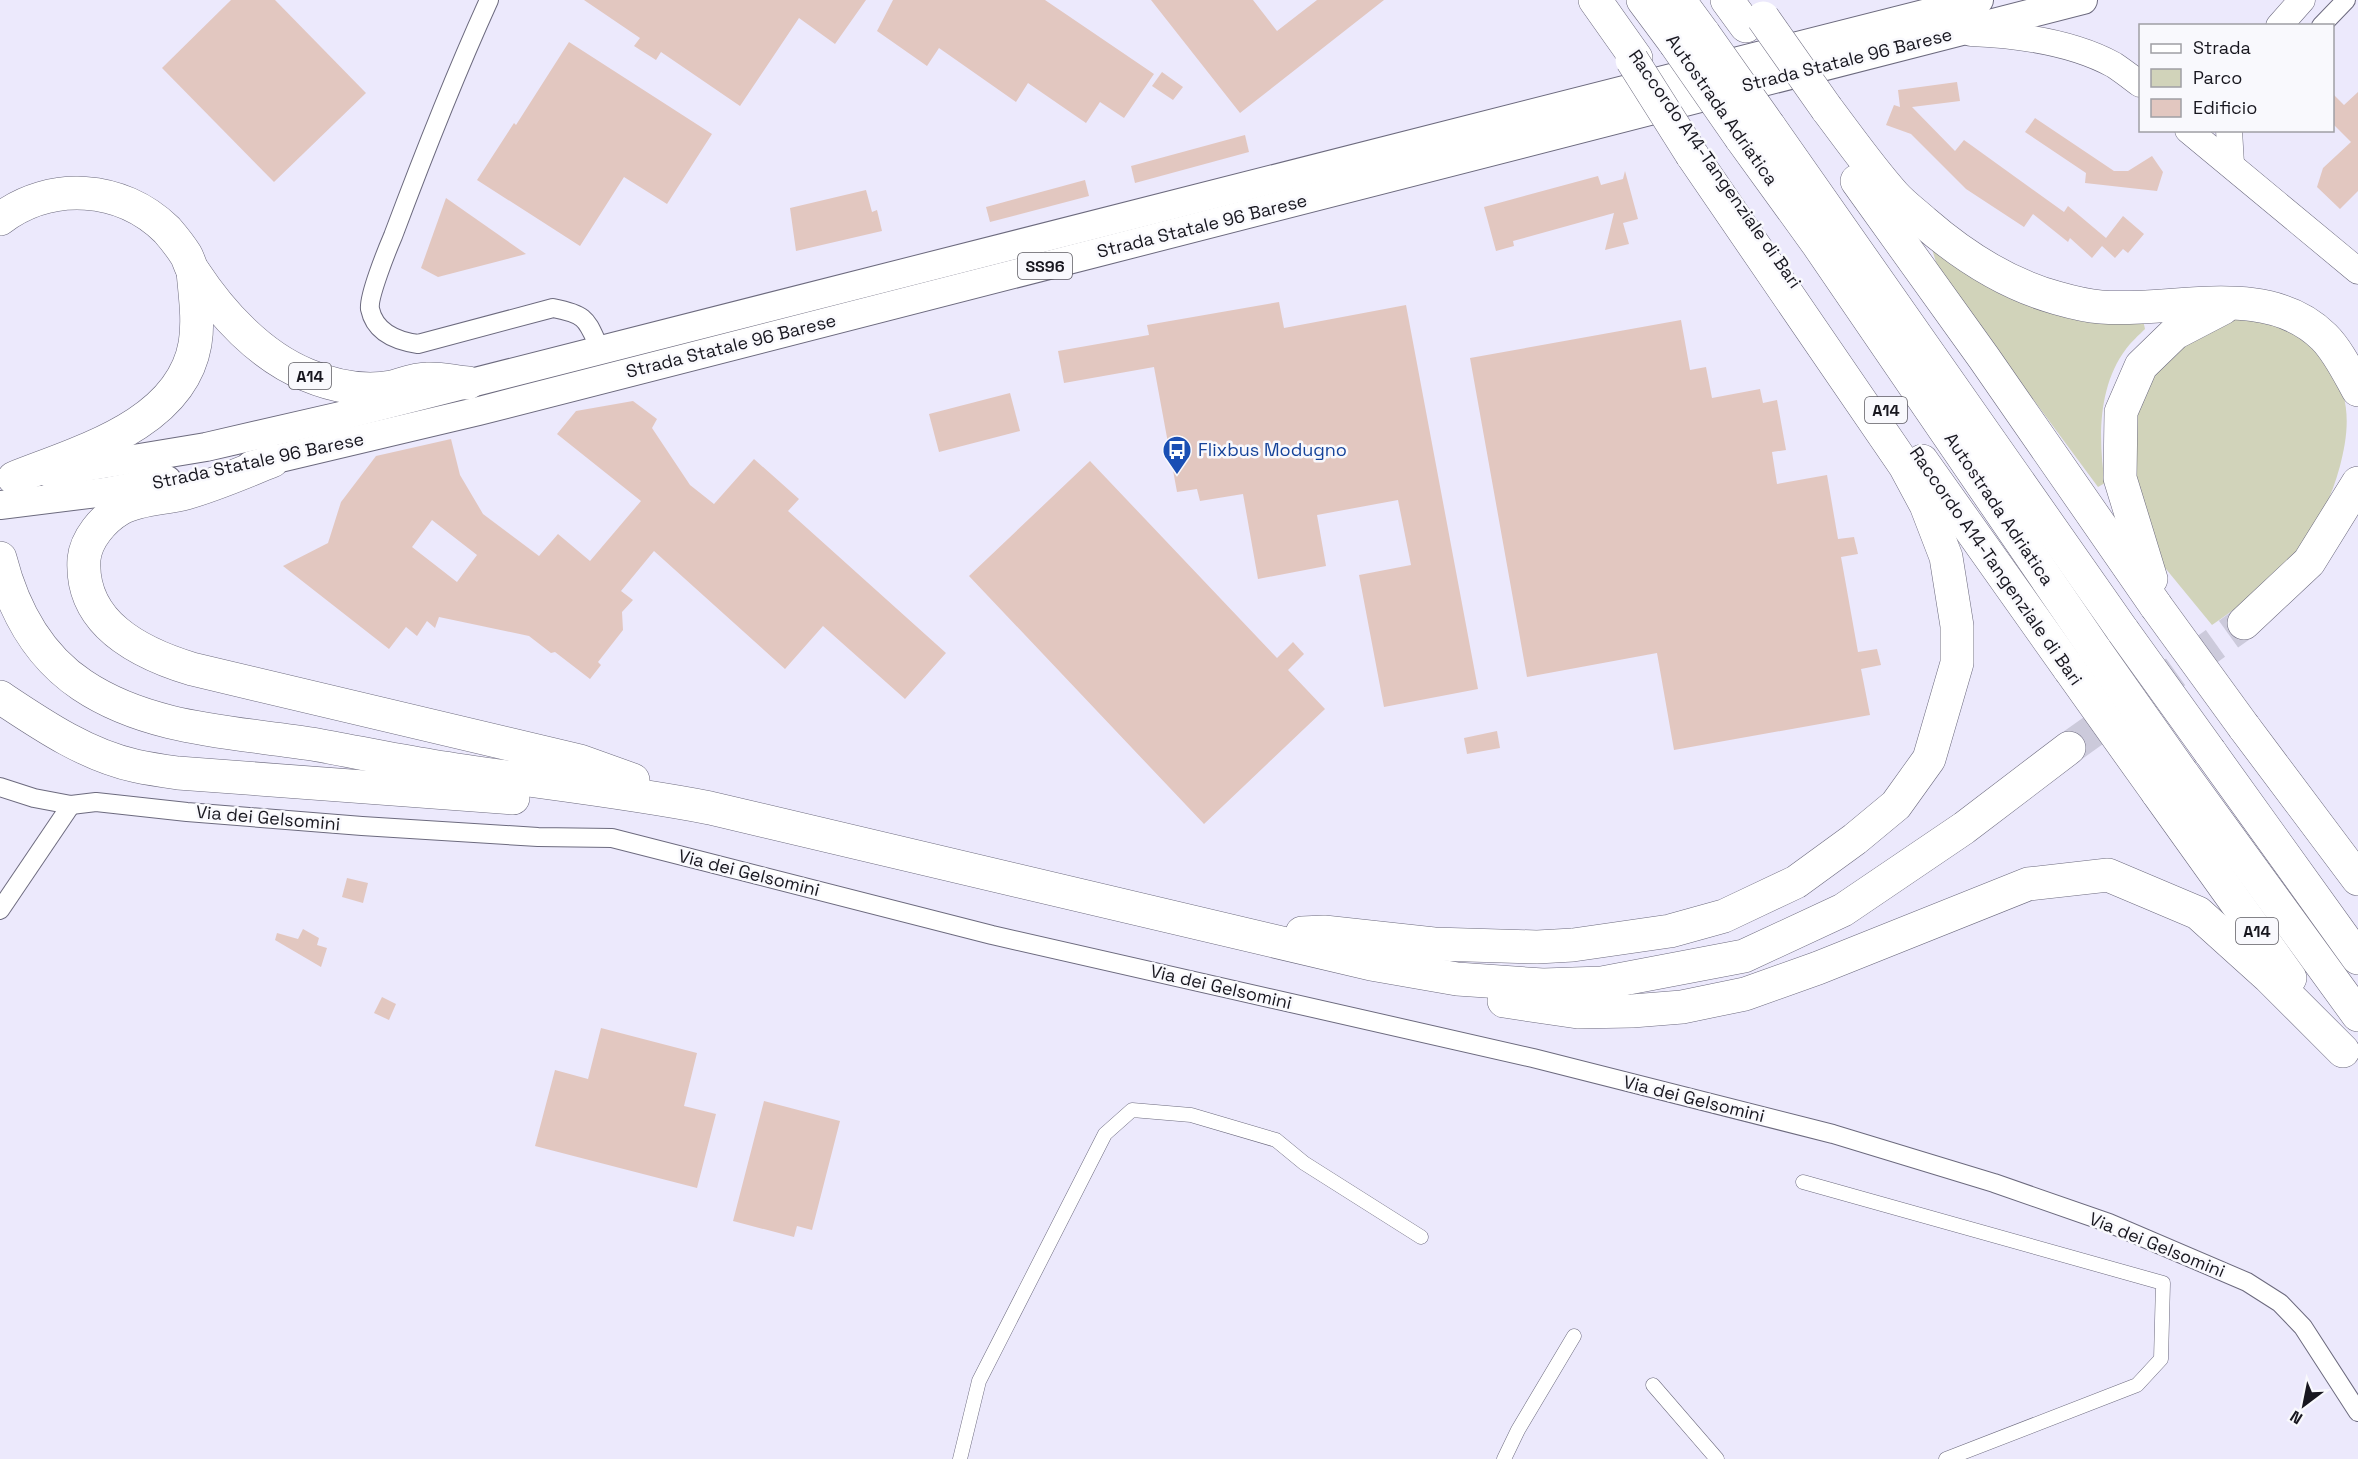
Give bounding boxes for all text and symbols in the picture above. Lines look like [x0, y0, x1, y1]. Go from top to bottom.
street label: Strada Statale 96 Barese [1739, 22, 1954, 97]
legend [2139, 24, 2334, 132]
street label: Autostrada Adriatica [1661, 30, 1783, 190]
text: Strada [2193, 36, 2251, 59]
street label: Raccordo A14-Tangenziale di Bari [1624, 45, 1807, 292]
text: Parco [2193, 66, 2242, 89]
text: Edificio [2193, 96, 2257, 119]
street label: Strada Statale 96 Barese [1094, 188, 1309, 263]
road number: SS96 [1018, 253, 1072, 279]
street label: Strada Statale 96 Barese [623, 308, 838, 383]
road number: A14 [289, 363, 331, 389]
road number: A14 [1865, 397, 1907, 423]
street label: Strada Statale 96 Barese [150, 427, 366, 494]
street label: Autostrada Adriatica [1940, 428, 2059, 590]
bus stop icon: Flixbus Modugno [1161, 434, 1193, 476]
place label: Flixbus Modugno [1198, 438, 1347, 461]
street label: Raccordo A14-Tangenziale di Bari [1905, 442, 2088, 689]
street label: Via dei Gelsomini [195, 800, 341, 835]
street label: Via dei Gelsomini [676, 844, 822, 901]
road number: A14 [2236, 918, 2278, 944]
street label: Via dei Gelsomini [1148, 959, 1294, 1014]
street label: Via dei Gelsomini [1621, 1070, 1767, 1127]
street label: Via dei Gelsomini [2086, 1207, 2229, 1282]
north arrow [2274, 1375, 2334, 1435]
text: N [2286, 1406, 2306, 1429]

